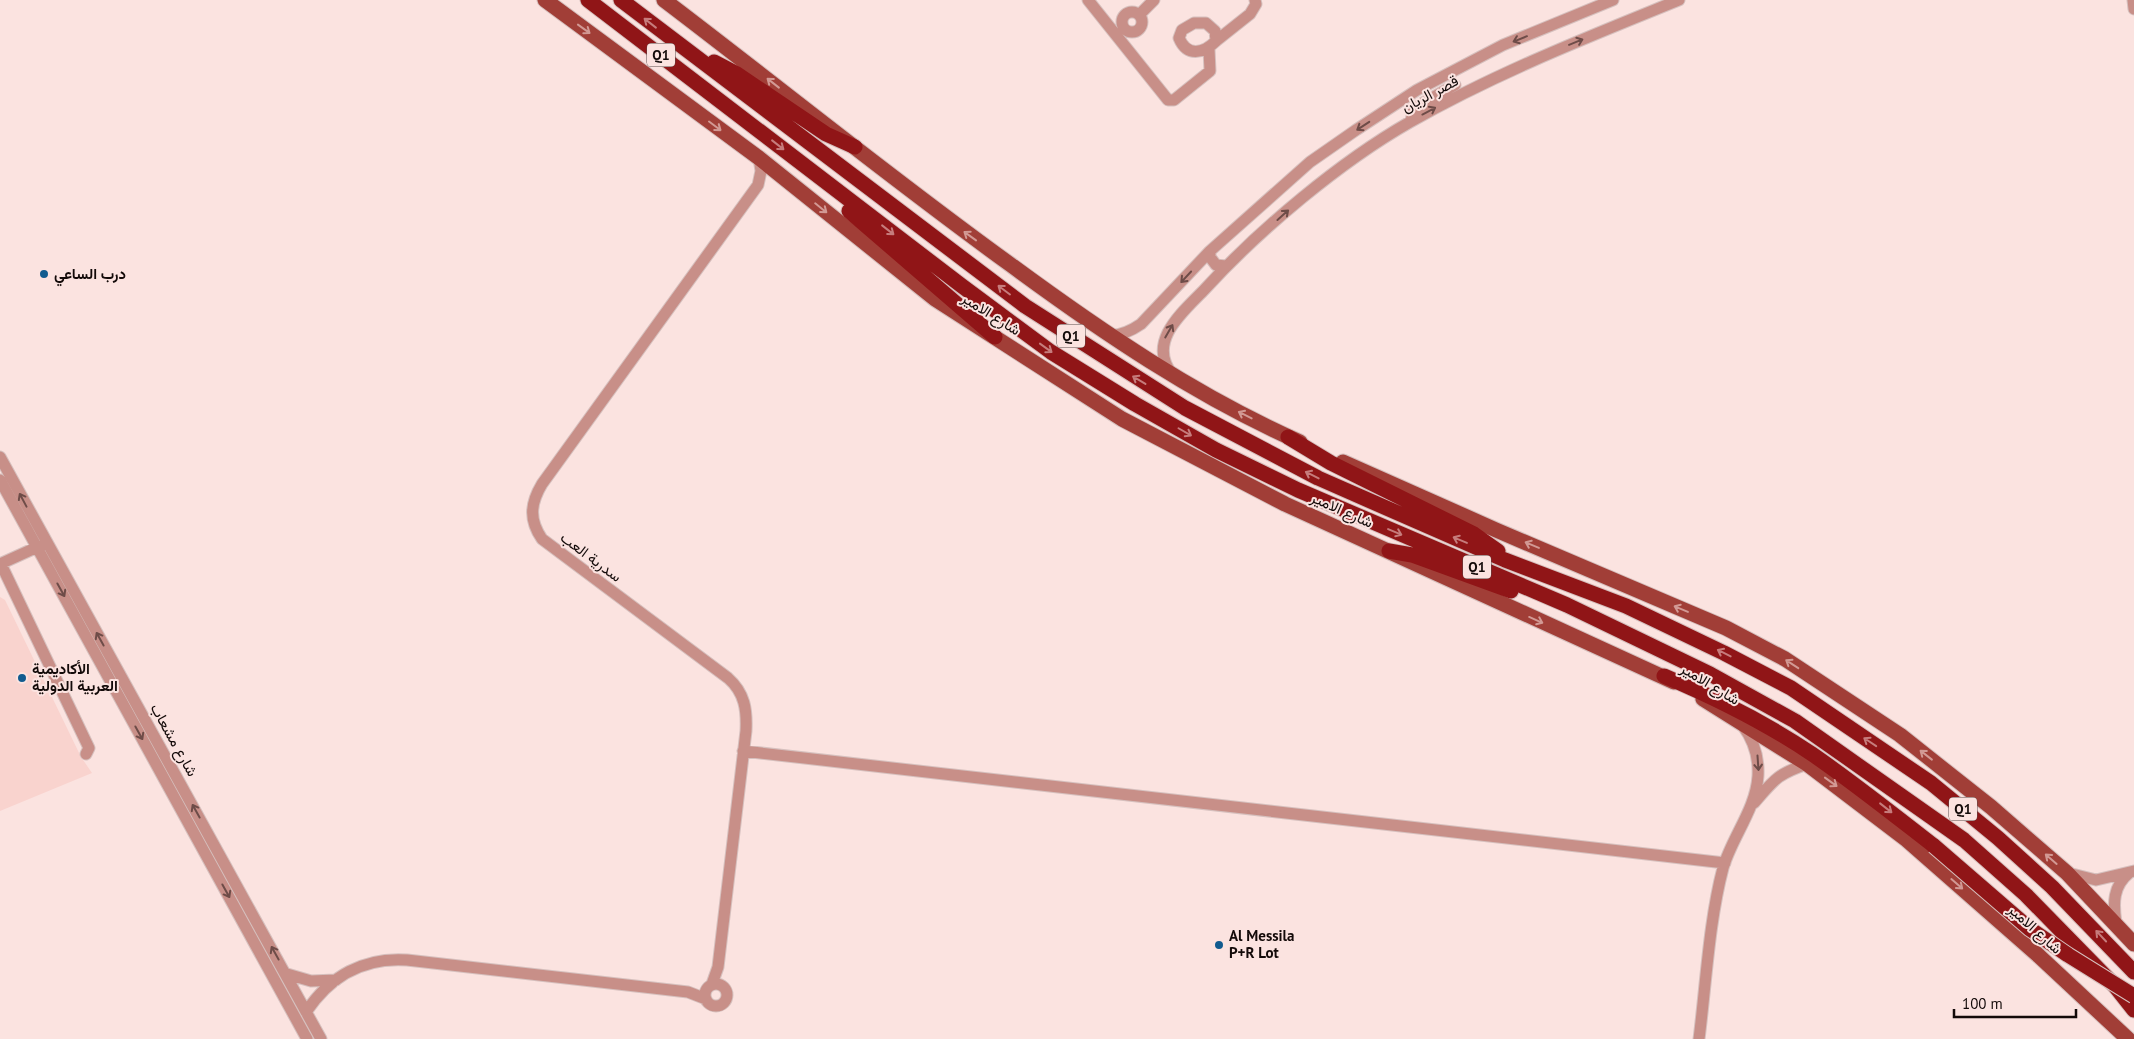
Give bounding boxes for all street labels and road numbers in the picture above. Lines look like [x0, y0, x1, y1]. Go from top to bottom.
road number: Q1 [647, 44, 675, 66]
street label: قصر الريان [1398, 71, 1462, 116]
street label: شارع الامير [956, 288, 1024, 341]
road number: Q1 [1057, 324, 1085, 348]
street label: شارع الامير [1306, 487, 1376, 534]
street label: سدرية العب [557, 527, 626, 586]
road number: Q1 [1463, 556, 1491, 578]
street label: شارع الامير [1675, 658, 1744, 710]
street label: شارع مشعاب [145, 700, 202, 781]
road number: Q1 [1949, 798, 1977, 821]
street label: شارع الامير [2002, 899, 2066, 959]

